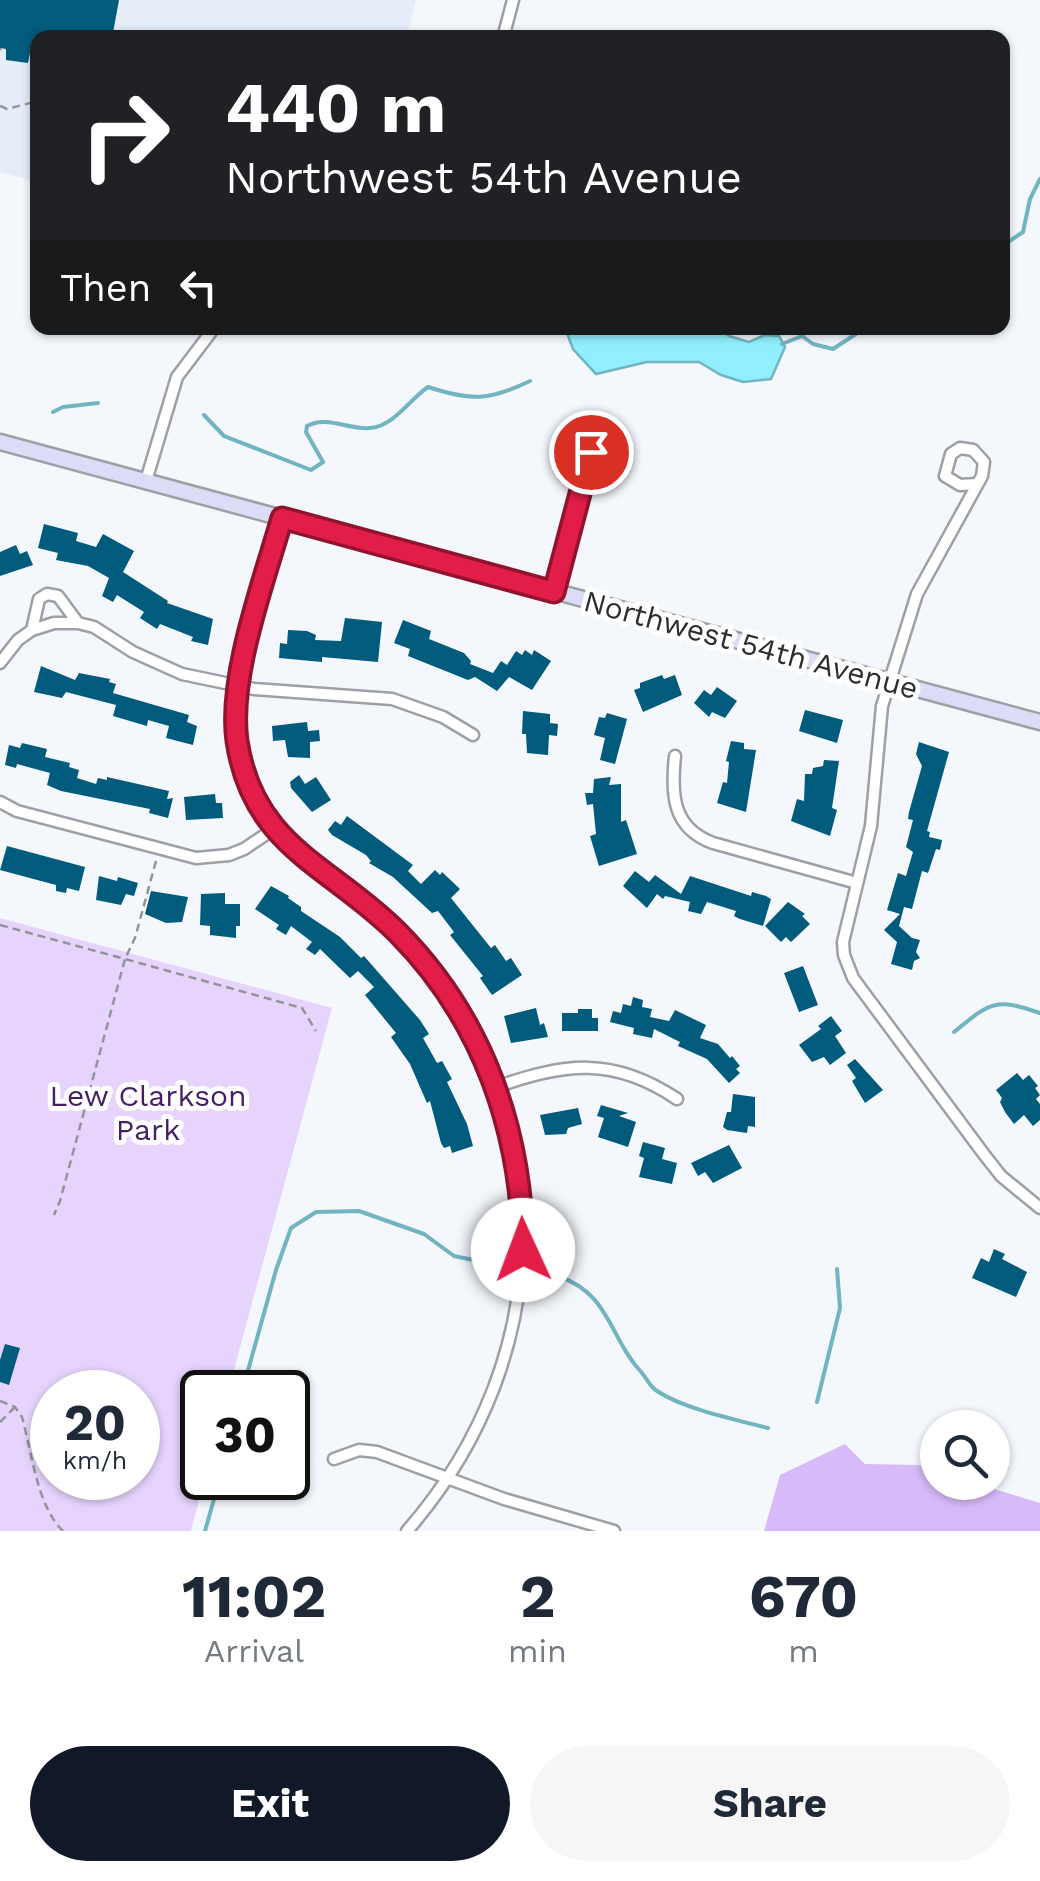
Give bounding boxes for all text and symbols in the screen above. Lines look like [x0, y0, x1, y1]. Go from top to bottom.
text: 440 m [225, 67, 446, 149]
icon: right [60, 70, 190, 200]
text: Northwest 54th Avenue [225, 151, 742, 204]
icon: left [171, 260, 226, 315]
text: Then [60, 266, 151, 310]
pin [549, 410, 634, 495]
icon: arrive [564, 425, 619, 480]
street label: Northwest 54th Avenue [580, 583, 922, 706]
park label: Lew Clarkson Park [49, 1078, 247, 1147]
position arrow [471, 1198, 575, 1302]
speed limit sign: 30 [180, 1370, 310, 1500]
text: 20 [64, 1393, 126, 1452]
map controls [920, 1410, 1010, 1500]
button: search [920, 1410, 1010, 1500]
text: km/h [63, 1446, 127, 1475]
text: 11:02 [182, 1561, 326, 1632]
text: 2 [520, 1561, 555, 1632]
text: 670 [749, 1561, 858, 1632]
text: Arrival [204, 1632, 304, 1670]
text: min [508, 1632, 567, 1670]
text: m [788, 1632, 819, 1670]
button: Exit [30, 1746, 510, 1861]
button: Share [530, 1746, 1010, 1861]

